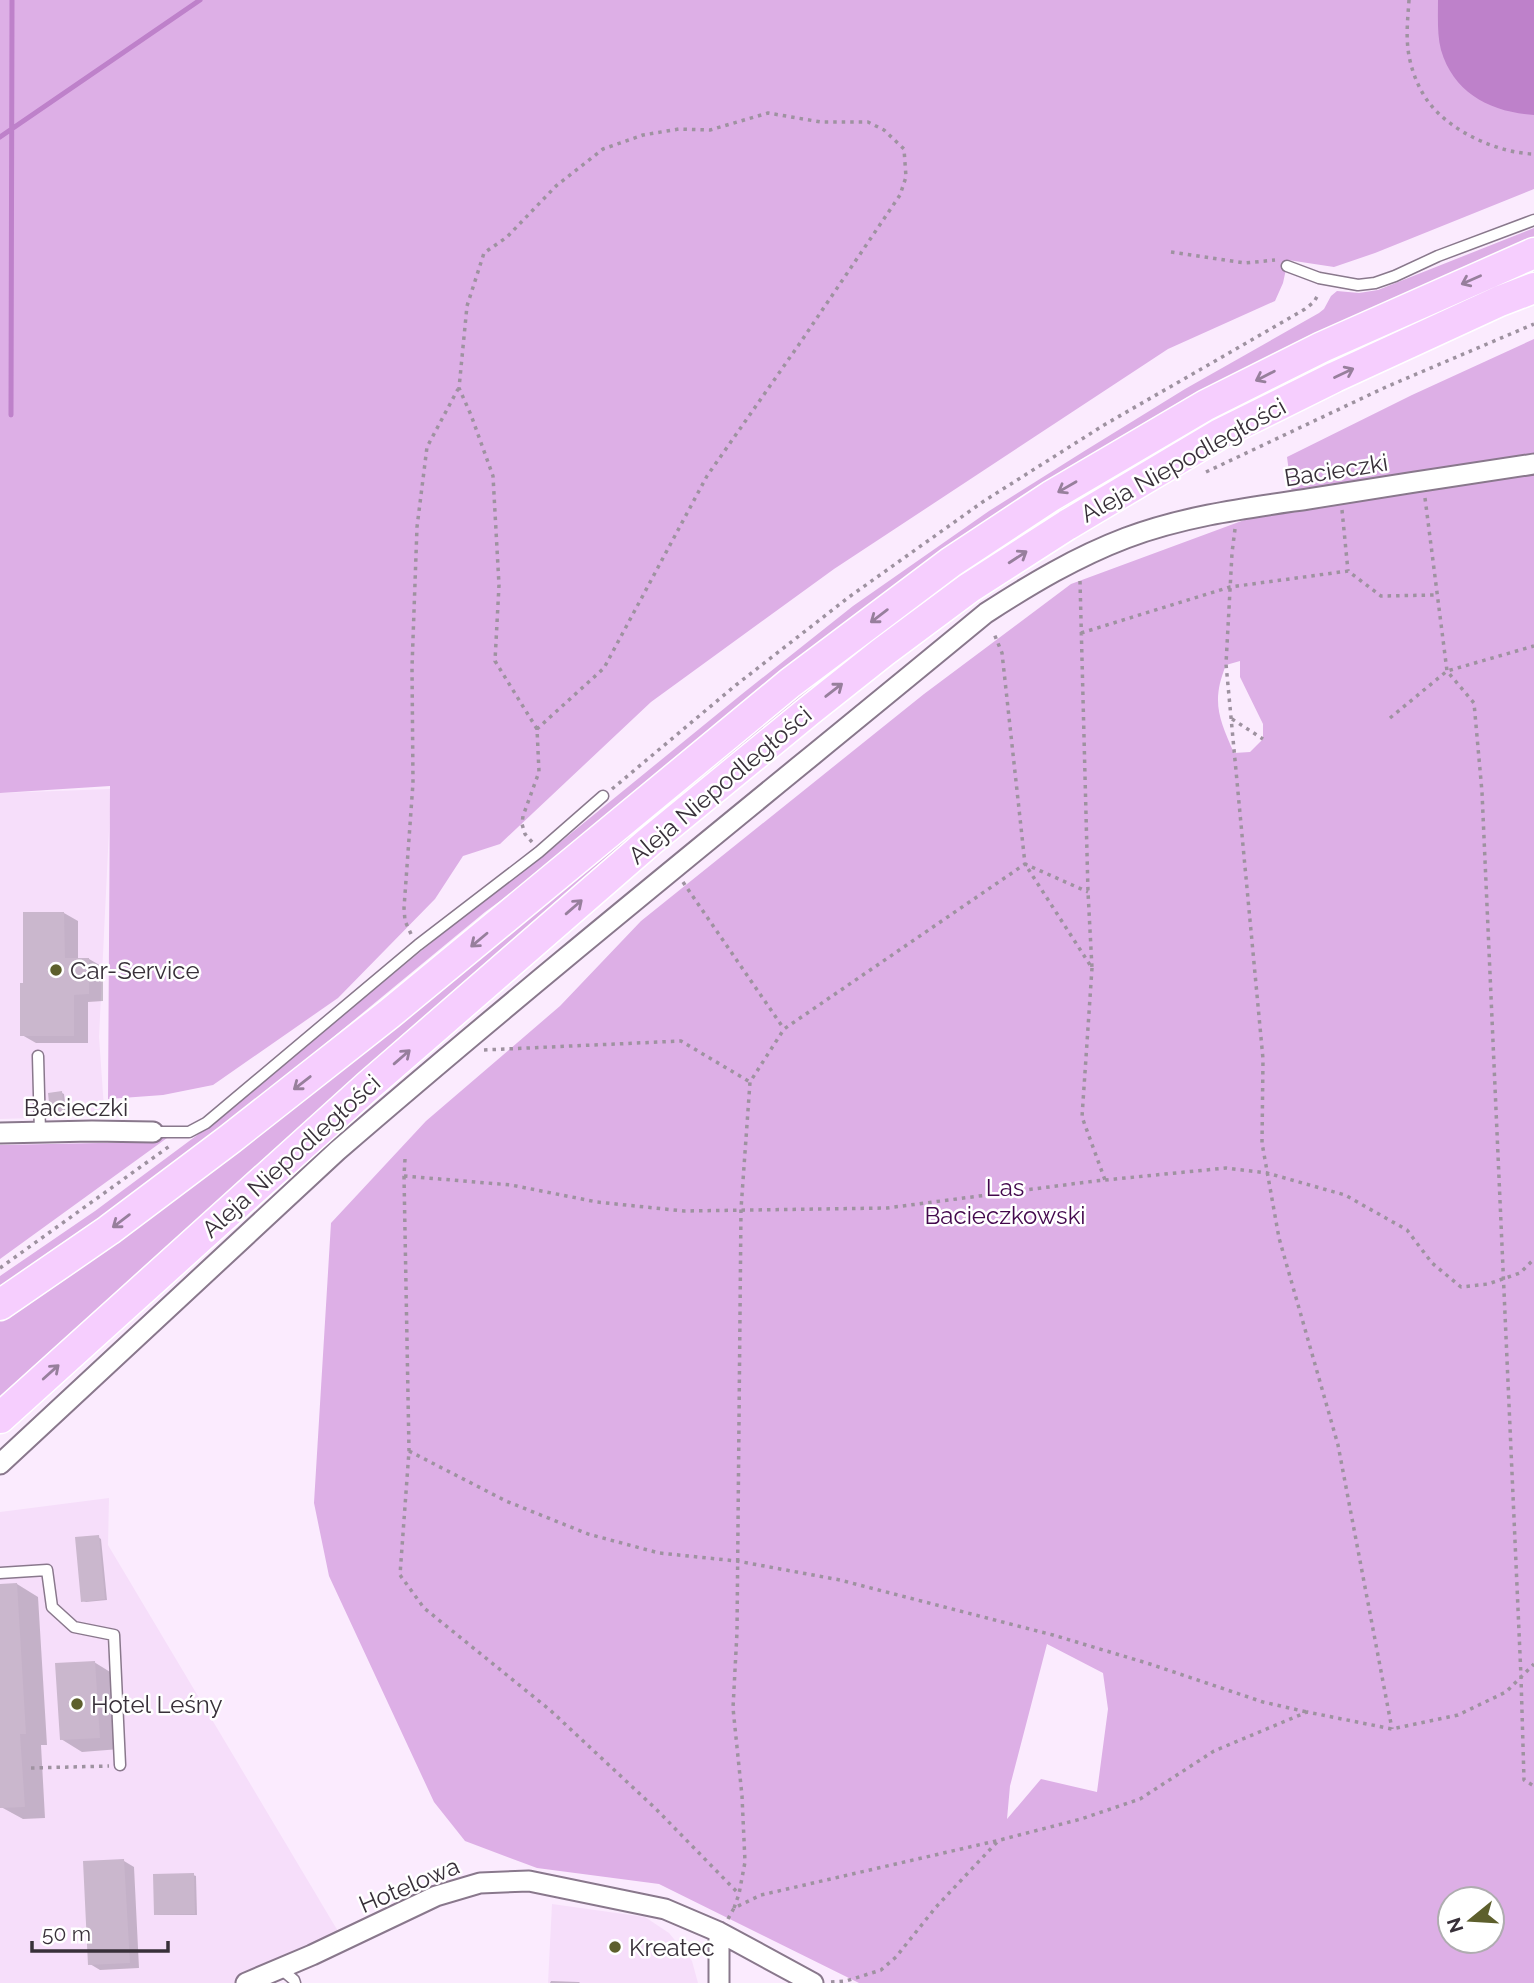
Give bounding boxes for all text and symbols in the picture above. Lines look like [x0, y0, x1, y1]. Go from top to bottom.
one-way arrow [1461, 274, 1482, 287]
one-way arrow [1333, 366, 1354, 379]
one-way arrow [1255, 369, 1276, 383]
street label: Aleja Niepodległości [1075, 392, 1291, 528]
street label: Bacieczki [1282, 448, 1390, 492]
one-way arrow [1057, 480, 1077, 494]
one-way arrow [1008, 549, 1027, 564]
one-way arrow [870, 608, 889, 623]
one-way arrow [825, 683, 843, 698]
street label: Aleja Niepodległości [623, 700, 817, 870]
one-way arrow [565, 899, 583, 915]
one-way arrow [470, 932, 488, 948]
place label: Car-Service [70, 956, 199, 985]
marker: Car-Service [48, 962, 64, 978]
one-way arrow [393, 1049, 411, 1065]
street label: Aleja Niepodległości [196, 1068, 386, 1244]
one-way arrow [293, 1075, 311, 1090]
street label: Bacieczki [24, 1093, 128, 1122]
park label: Las Bacieczkowski [924, 1173, 1086, 1230]
one-way arrow [112, 1214, 131, 1228]
one-way arrow [42, 1364, 60, 1380]
place label: Hotel Leśny [91, 1690, 223, 1719]
marker: Hotel Leśny [69, 1696, 85, 1712]
street label: Hotelowa [354, 1851, 464, 1919]
north arrow [1436, 1885, 1506, 1955]
scale bar [32, 1910, 168, 1954]
text: N [1442, 1915, 1468, 1936]
text: 50 m [42, 1921, 91, 1946]
place label: Kreatec [629, 1933, 715, 1962]
marker: Kreatec [607, 1939, 623, 1955]

